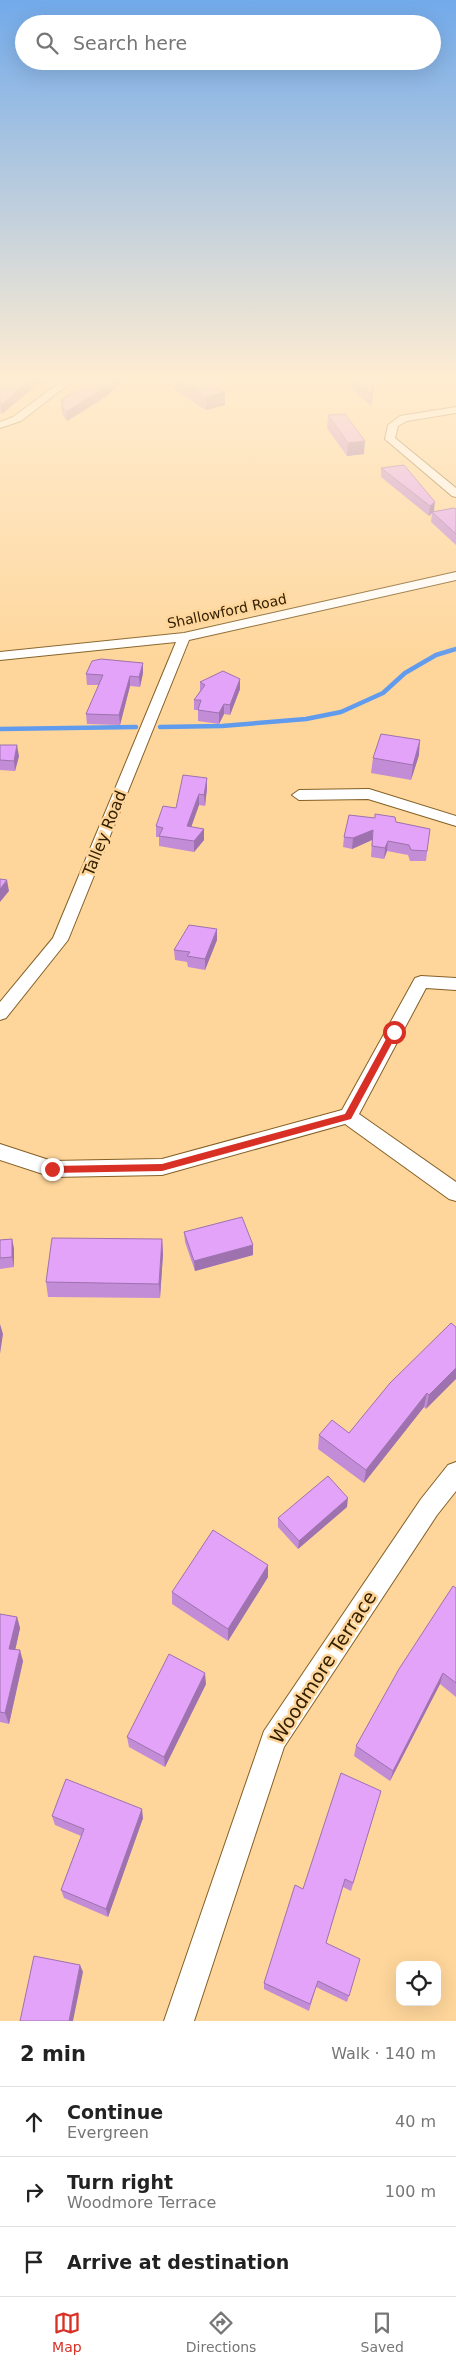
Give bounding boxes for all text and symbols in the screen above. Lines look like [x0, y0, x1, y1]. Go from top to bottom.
search box [15, 15, 441, 70]
icon: search [33, 29, 61, 57]
text: Search here [73, 32, 187, 54]
street label: Shallowford Road [166, 591, 288, 631]
street label: Talley Road [78, 788, 130, 880]
route start [383, 1021, 406, 1044]
route end [41, 1158, 64, 1181]
street label: Woodmore Terrace [265, 1587, 381, 1747]
map controls [396, 1961, 441, 2006]
button: locate [396, 1961, 441, 2006]
text: 2 min [20, 2042, 86, 2066]
text: Walk · 140 m [331, 2044, 436, 2063]
text: Continue [67, 2101, 163, 2123]
icon: ahead [20, 2108, 48, 2136]
text: 40 m [395, 2112, 436, 2131]
text: Evergreen [67, 2123, 149, 2142]
text: Turn right [67, 2171, 173, 2193]
icon: right [20, 2178, 48, 2206]
text: 100 m [385, 2182, 436, 2201]
text: Woodmore Terrace [67, 2193, 216, 2212]
icon: arrive [20, 2248, 48, 2276]
text: Arrive at destination [67, 2251, 289, 2273]
tab: Map [52, 2309, 82, 2355]
tab: Directions [186, 2309, 256, 2355]
tab: Saved [361, 2309, 404, 2355]

